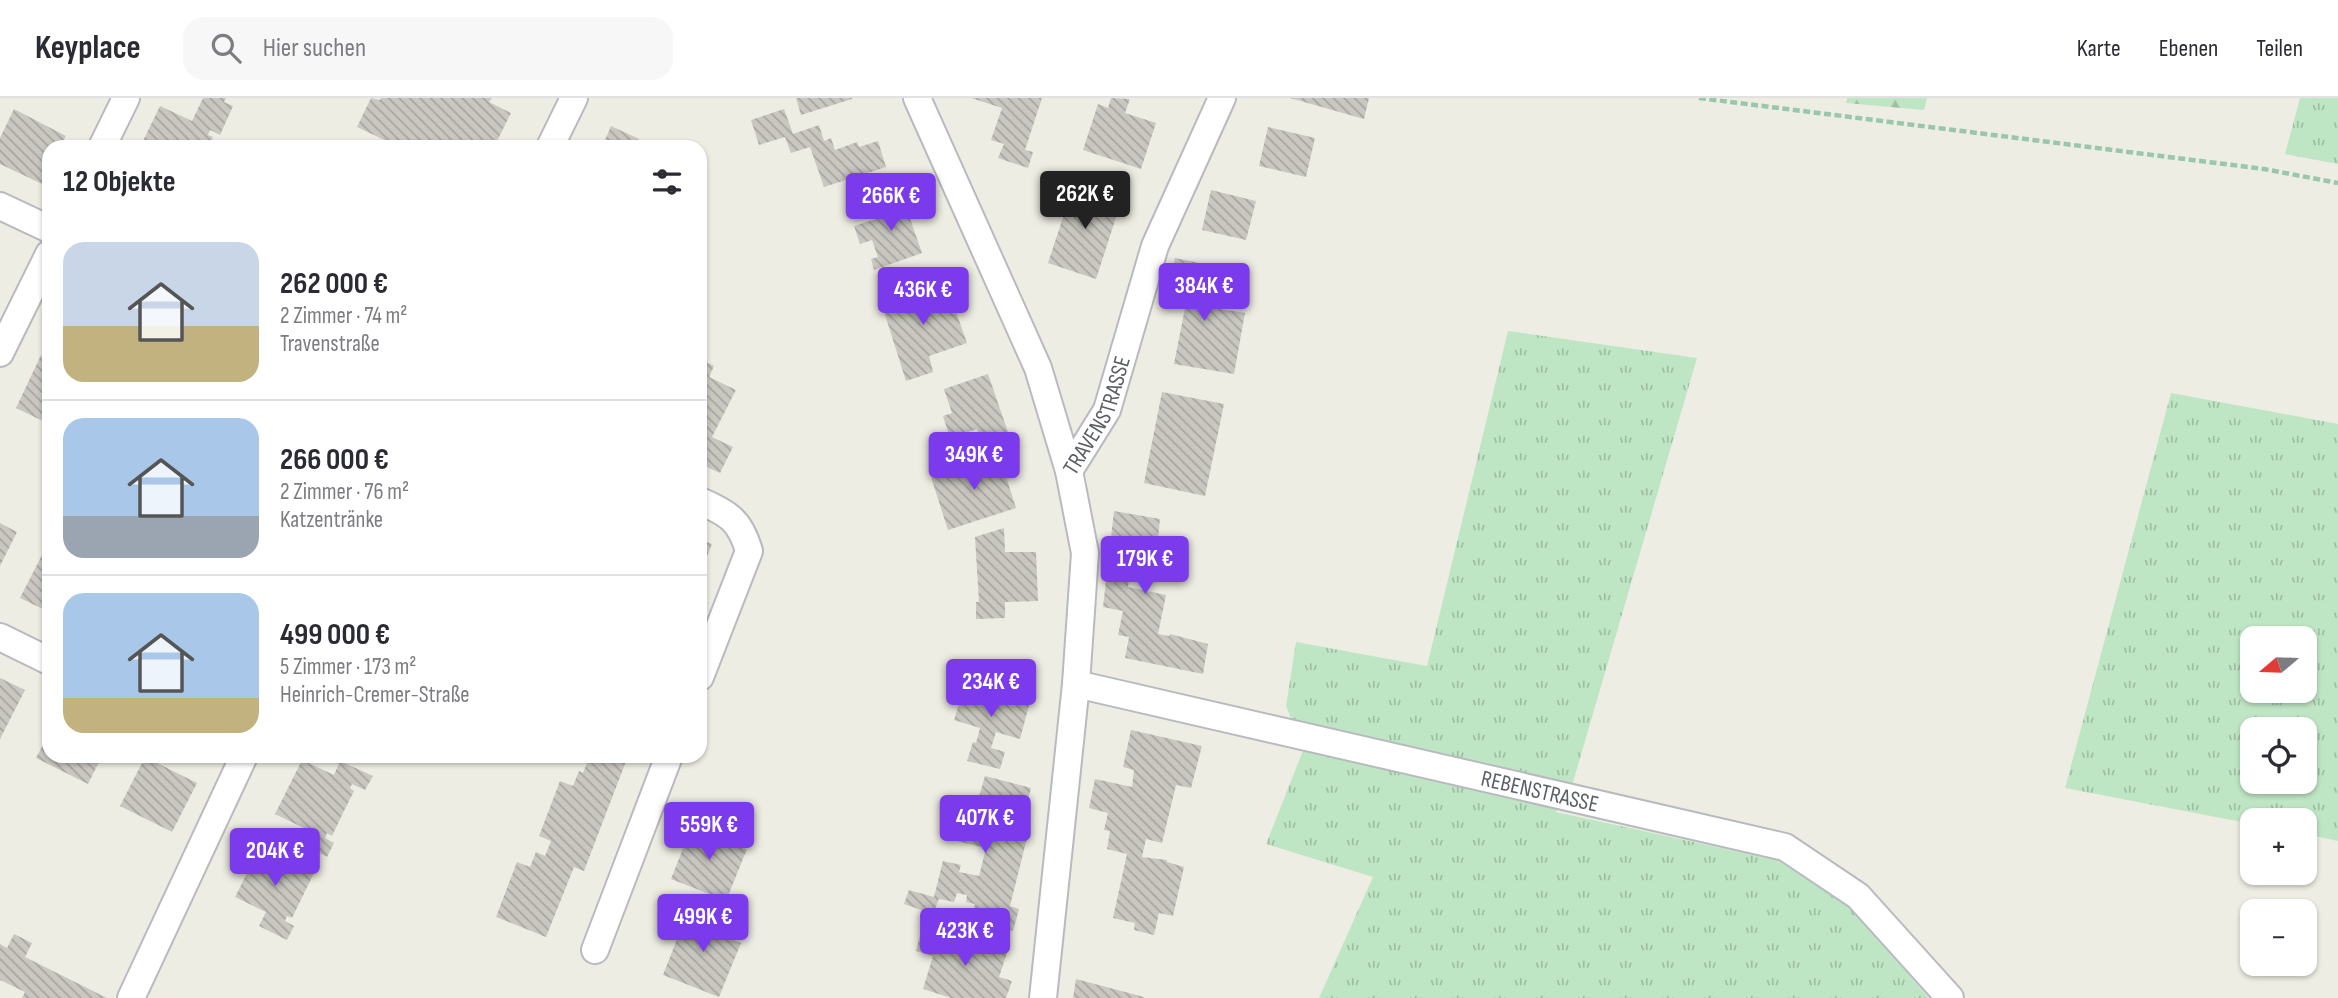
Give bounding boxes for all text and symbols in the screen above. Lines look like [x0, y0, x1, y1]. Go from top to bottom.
search box [183, 17, 673, 80]
text: Keyplace [35, 28, 141, 68]
icon: search [207, 29, 245, 67]
text: Hier suchen [263, 33, 366, 64]
text: Karte [2077, 34, 2121, 63]
text: Ebenen [2159, 34, 2218, 63]
text: Teilen [2256, 34, 2303, 63]
icon: filters [648, 163, 686, 201]
text: 12 Objekte [63, 164, 176, 200]
pin: 262K € [1028, 172, 1142, 231]
pin: 266K € [834, 174, 948, 233]
text: 262K € [1056, 180, 1114, 208]
text: 266K € [862, 182, 920, 210]
pin: 384K € [1147, 264, 1261, 323]
text: 262 000 € [280, 266, 388, 302]
pin: 436K € [866, 268, 980, 327]
icon: home [119, 270, 203, 354]
text: 384K € [1175, 272, 1233, 300]
text: 436K € [894, 276, 952, 304]
text: 2 Zimmer · 74 m² [280, 302, 407, 330]
text: Travenstraße [280, 330, 380, 358]
street label: TRAVENSTRASSE [1057, 353, 1137, 480]
pin: 349K € [917, 432, 1031, 492]
text: 349K € [945, 441, 1003, 469]
text: 266 000 € [280, 442, 389, 478]
icon: home [119, 446, 203, 530]
text: 2 Zimmer · 76 m² [280, 478, 409, 506]
text: Katzentränke [280, 506, 383, 534]
pin: 179K € [1088, 536, 1202, 596]
text: 179K € [1117, 545, 1173, 573]
text: 499 000 € [280, 617, 390, 653]
icon: home [119, 621, 203, 705]
north arrow [2240, 626, 2317, 704]
map controls [2240, 626, 2317, 976]
text: 5 Zimmer · 173 m² [280, 653, 416, 681]
pin: 234K € [934, 660, 1048, 719]
text: 234K € [962, 668, 1020, 696]
text: Heinrich-Cremer-Straße [280, 681, 470, 709]
button: locate [2240, 717, 2317, 794]
street label: REBENSTRASSE [1478, 765, 1601, 819]
pin: 407K € [928, 796, 1042, 855]
pin: 559K € [652, 802, 766, 862]
text: 407K € [956, 804, 1014, 832]
button: + [2240, 808, 2317, 885]
text: 559K € [680, 811, 738, 839]
pin: 204K € [218, 828, 332, 888]
text: 204K € [246, 837, 304, 865]
pin: 499K € [646, 894, 760, 954]
button: − [2240, 899, 2317, 976]
text: 499K € [673, 903, 733, 931]
pin: 423K € [908, 908, 1022, 968]
text: 423K € [936, 917, 994, 945]

